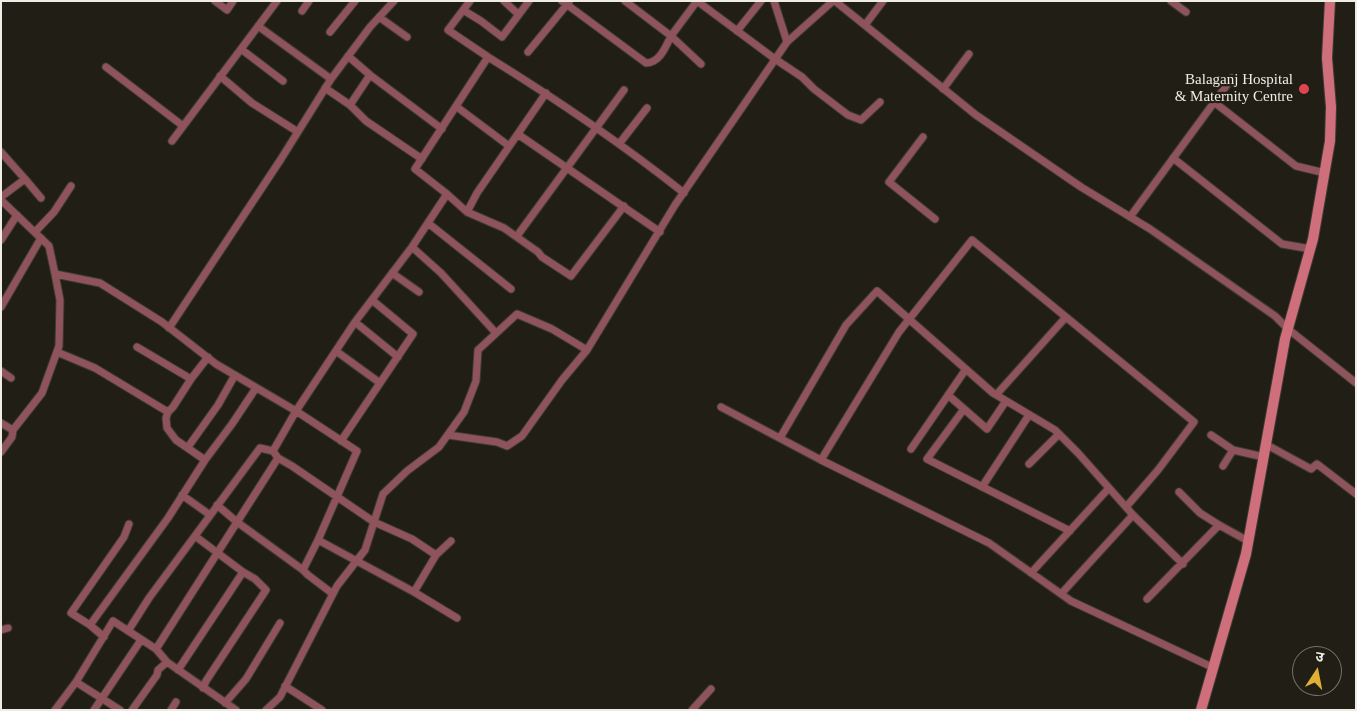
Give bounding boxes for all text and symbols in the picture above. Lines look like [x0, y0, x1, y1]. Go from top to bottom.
place label: Balaganj Hospital & Maternity Centre [1175, 71, 1293, 106]
marker: Balaganj Hospital & Maternity Centre [1297, 82, 1311, 96]
north arrow [1292, 646, 1342, 696]
text: उ [1314, 649, 1325, 665]

